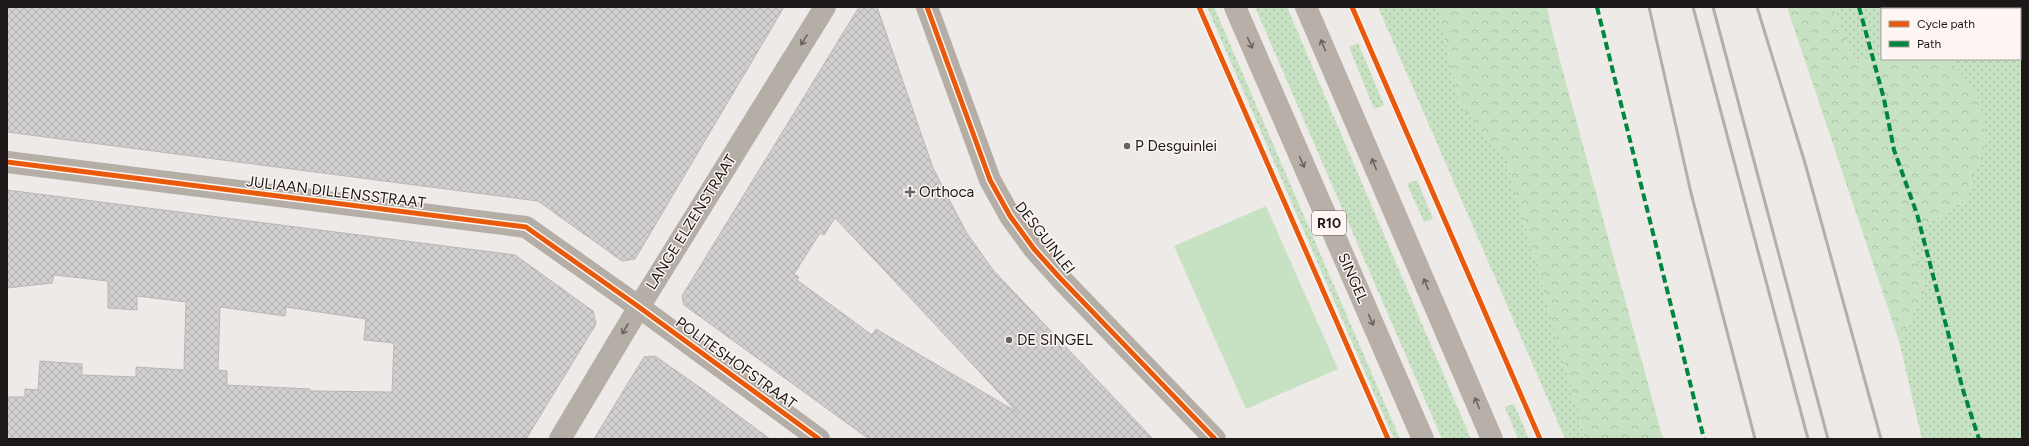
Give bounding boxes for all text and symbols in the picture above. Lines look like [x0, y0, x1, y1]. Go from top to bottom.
legend [1881, 8, 2021, 60]
text: Cycle path [1917, 17, 1975, 31]
one-way arrow [800, 34, 808, 45]
one-way arrow [1247, 36, 1254, 48]
text: Path [1917, 37, 1941, 51]
one-way arrow [1319, 39, 1326, 51]
place label: P Desguinlei [1135, 137, 1217, 155]
marker: P Desguinlei [1122, 141, 1132, 151]
street label: LANGE ELZENSTRAAT [642, 151, 740, 293]
one-way arrow [1299, 156, 1306, 168]
one-way arrow [1370, 159, 1378, 171]
street label: JULIAAN DILLENSSTRAAT [245, 172, 428, 212]
place label: Orthoca [919, 183, 974, 201]
marker: Orthoca [904, 186, 916, 198]
street label: DESGUINLEI [1011, 198, 1079, 278]
road number: R10 [1312, 211, 1346, 235]
street label: SINGEL [1334, 250, 1372, 306]
one-way arrow [1422, 278, 1429, 290]
street label: POLITESHOFSTRAAT [672, 313, 800, 413]
one-way arrow [1367, 313, 1375, 325]
one-way arrow [621, 323, 629, 335]
place label: DE SINGEL [1017, 331, 1093, 349]
marker: DE SINGEL [1004, 335, 1014, 345]
one-way arrow [1473, 398, 1480, 410]

